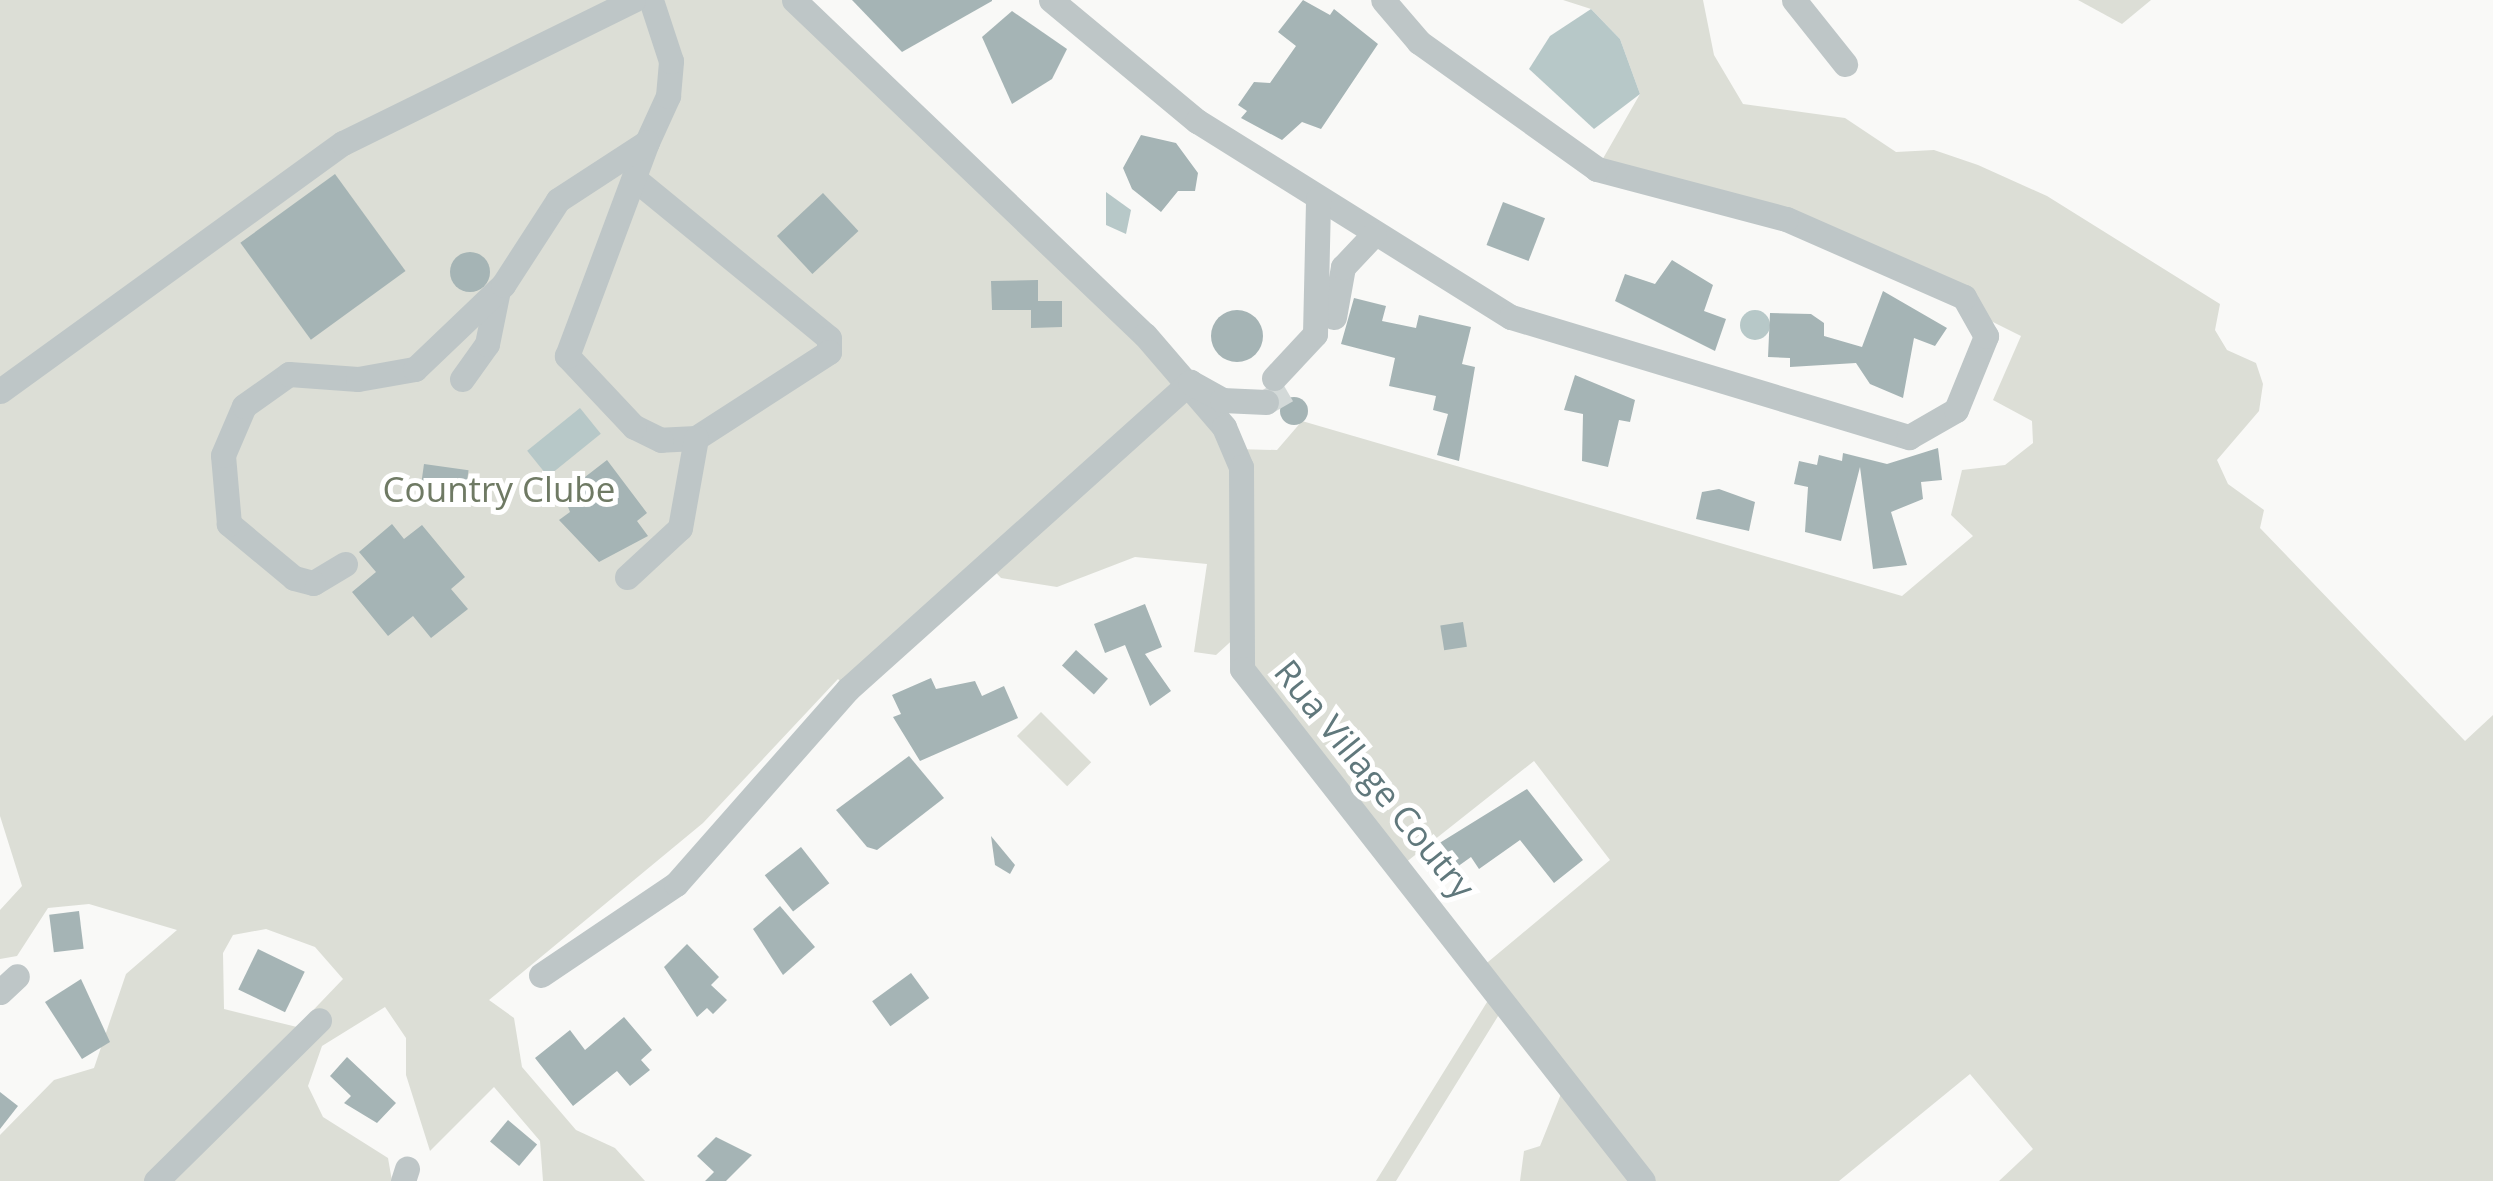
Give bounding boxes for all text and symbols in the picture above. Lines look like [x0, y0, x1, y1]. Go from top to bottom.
park label: Country Clube [383, 468, 615, 510]
street label: Rua Village Coutry [1266, 651, 1484, 907]

